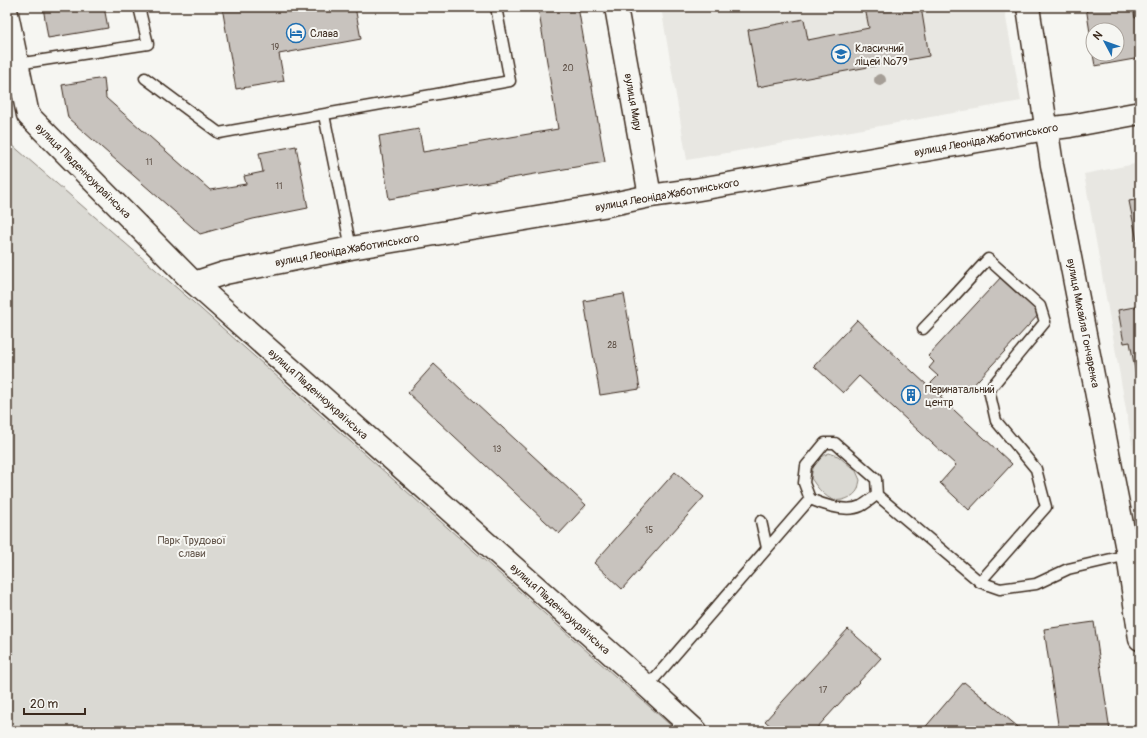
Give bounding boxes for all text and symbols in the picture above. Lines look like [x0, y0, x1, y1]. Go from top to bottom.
hotel icon: Слава [285, 22, 307, 44]
north arrow [1085, 22, 1125, 62]
place label: Слава [310, 27, 338, 40]
text: N [1090, 28, 1106, 43]
house number: 19 [271, 42, 279, 53]
place label: Класичний ліцей №79 [855, 42, 908, 68]
school or university icon: Класичний ліцей №79 [830, 43, 852, 65]
house number: 20 [562, 63, 574, 74]
street label: вулиця Миру [622, 72, 644, 132]
street label: вулиця Південноукраїнська [33, 121, 133, 221]
street label: вулиця Леоніда Жаботинського [913, 121, 1059, 159]
house number: 11 [145, 157, 153, 168]
street label: вулиця Леоніда Жаботинського [594, 176, 740, 214]
house number: 11 [275, 181, 283, 192]
street label: вулиця Леоніда Жаботинського [274, 231, 420, 269]
street label: вулиця Михайла Гончаренка [1064, 257, 1102, 389]
house number: 28 [607, 340, 617, 351]
street label: вулиця Південноукраїнська [266, 346, 370, 442]
place label: Перинатальний центр [925, 383, 995, 409]
building icon: Перинатальний центр [900, 384, 922, 406]
house number: 13 [493, 444, 501, 455]
house number: 15 [645, 525, 653, 536]
park label: Парк Трудової слави [158, 534, 227, 560]
street label: вулиця Південноукраїнська [508, 561, 612, 657]
house number: 17 [819, 685, 827, 696]
scale bar [24, 690, 85, 716]
text: 20 m [30, 697, 59, 712]

